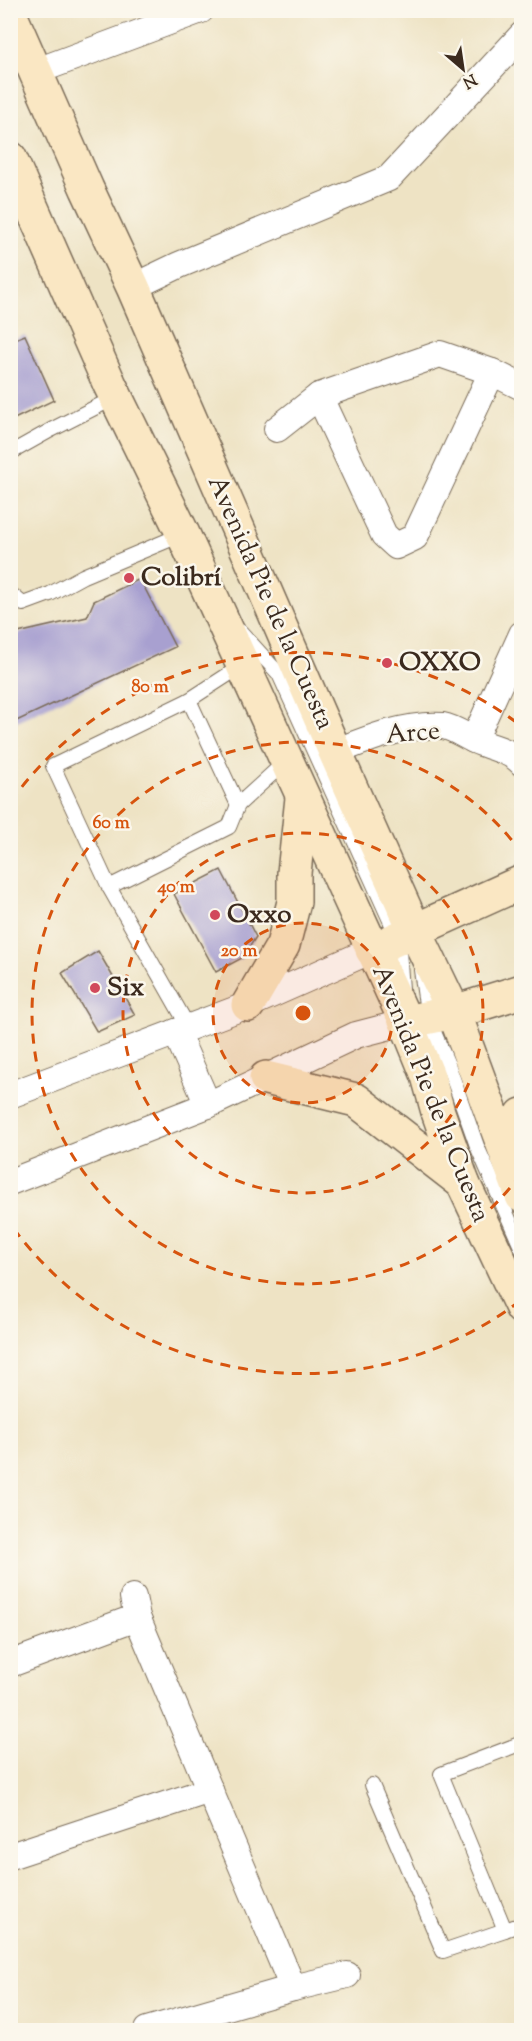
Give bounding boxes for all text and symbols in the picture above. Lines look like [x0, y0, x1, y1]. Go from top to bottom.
north arrow [433, 39, 493, 99]
text: N [458, 67, 480, 93]
street label: Avenida Pie de la Cuesta [197, 470, 343, 736]
place label: Colibrí [141, 560, 222, 597]
marker: Colibrí [122, 571, 136, 585]
place label: OXXO [399, 645, 481, 682]
marker: OXXO [380, 656, 394, 670]
text: 80 m [131, 675, 169, 701]
street label: Arce [384, 713, 442, 755]
text: 60 m [92, 811, 130, 837]
text: 40 m [156, 875, 195, 901]
place label: Oxxo [227, 897, 292, 934]
marker: Oxxo [208, 908, 222, 922]
text: 20 m [221, 939, 257, 965]
street label: Avenida Pie de la Cuesta [361, 960, 499, 1228]
place label: Six [107, 970, 144, 1007]
marker: Six [88, 981, 102, 995]
centre of rings [293, 1003, 313, 1023]

